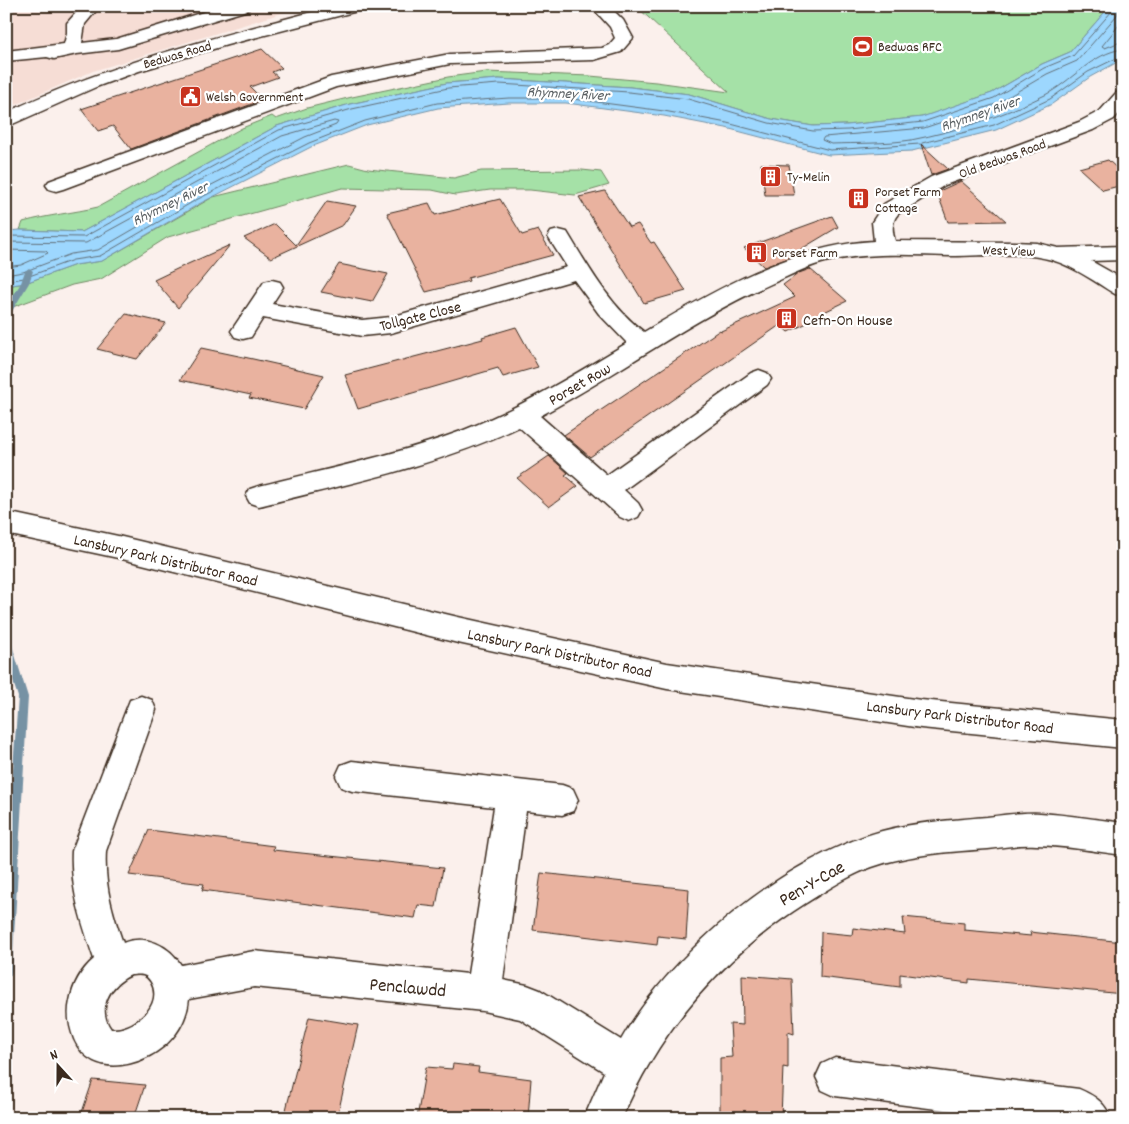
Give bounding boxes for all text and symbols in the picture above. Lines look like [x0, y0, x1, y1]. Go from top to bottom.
sports icon: Bedwas RFC [850, 34, 874, 58]
street label: Bedwas Road [141, 37, 214, 75]
place label: Bedwas RFC [878, 38, 942, 58]
water label: Rhymney River [526, 82, 611, 108]
public building icon: Welsh Government [178, 84, 202, 108]
place label: Welsh Government [206, 88, 303, 108]
water label: Rhymney River [938, 91, 1024, 139]
street label: Old Bedwas Road [956, 135, 1049, 185]
building icon: Ty-Melin [759, 164, 783, 188]
place label: Ty-Melin [787, 168, 830, 188]
water label: Rhymney River [129, 176, 214, 233]
place label: Porset Farm Cottage [875, 183, 941, 219]
building icon: Porset Farm Cottage [847, 187, 871, 211]
building icon: Porset Farm [744, 240, 768, 264]
street label: West View [982, 241, 1036, 263]
place label: Porset Farm [772, 244, 838, 264]
street label: Tollgate Close [377, 296, 464, 339]
building icon: Cefn-On House [775, 307, 799, 331]
place label: Cefn-On House [803, 310, 893, 333]
street label: Porset Row [545, 358, 616, 412]
street label: Lansbury Park Distributor Road [71, 529, 260, 594]
street label: Lansbury Park Distributor Road [465, 624, 654, 685]
street label: Lansbury Park Distributor Road [865, 696, 1054, 741]
street label: Pen-Y-Cae [775, 855, 851, 915]
street label: Penclawdd [368, 973, 447, 1006]
north arrow [32, 1042, 82, 1092]
text: N [47, 1045, 61, 1066]

